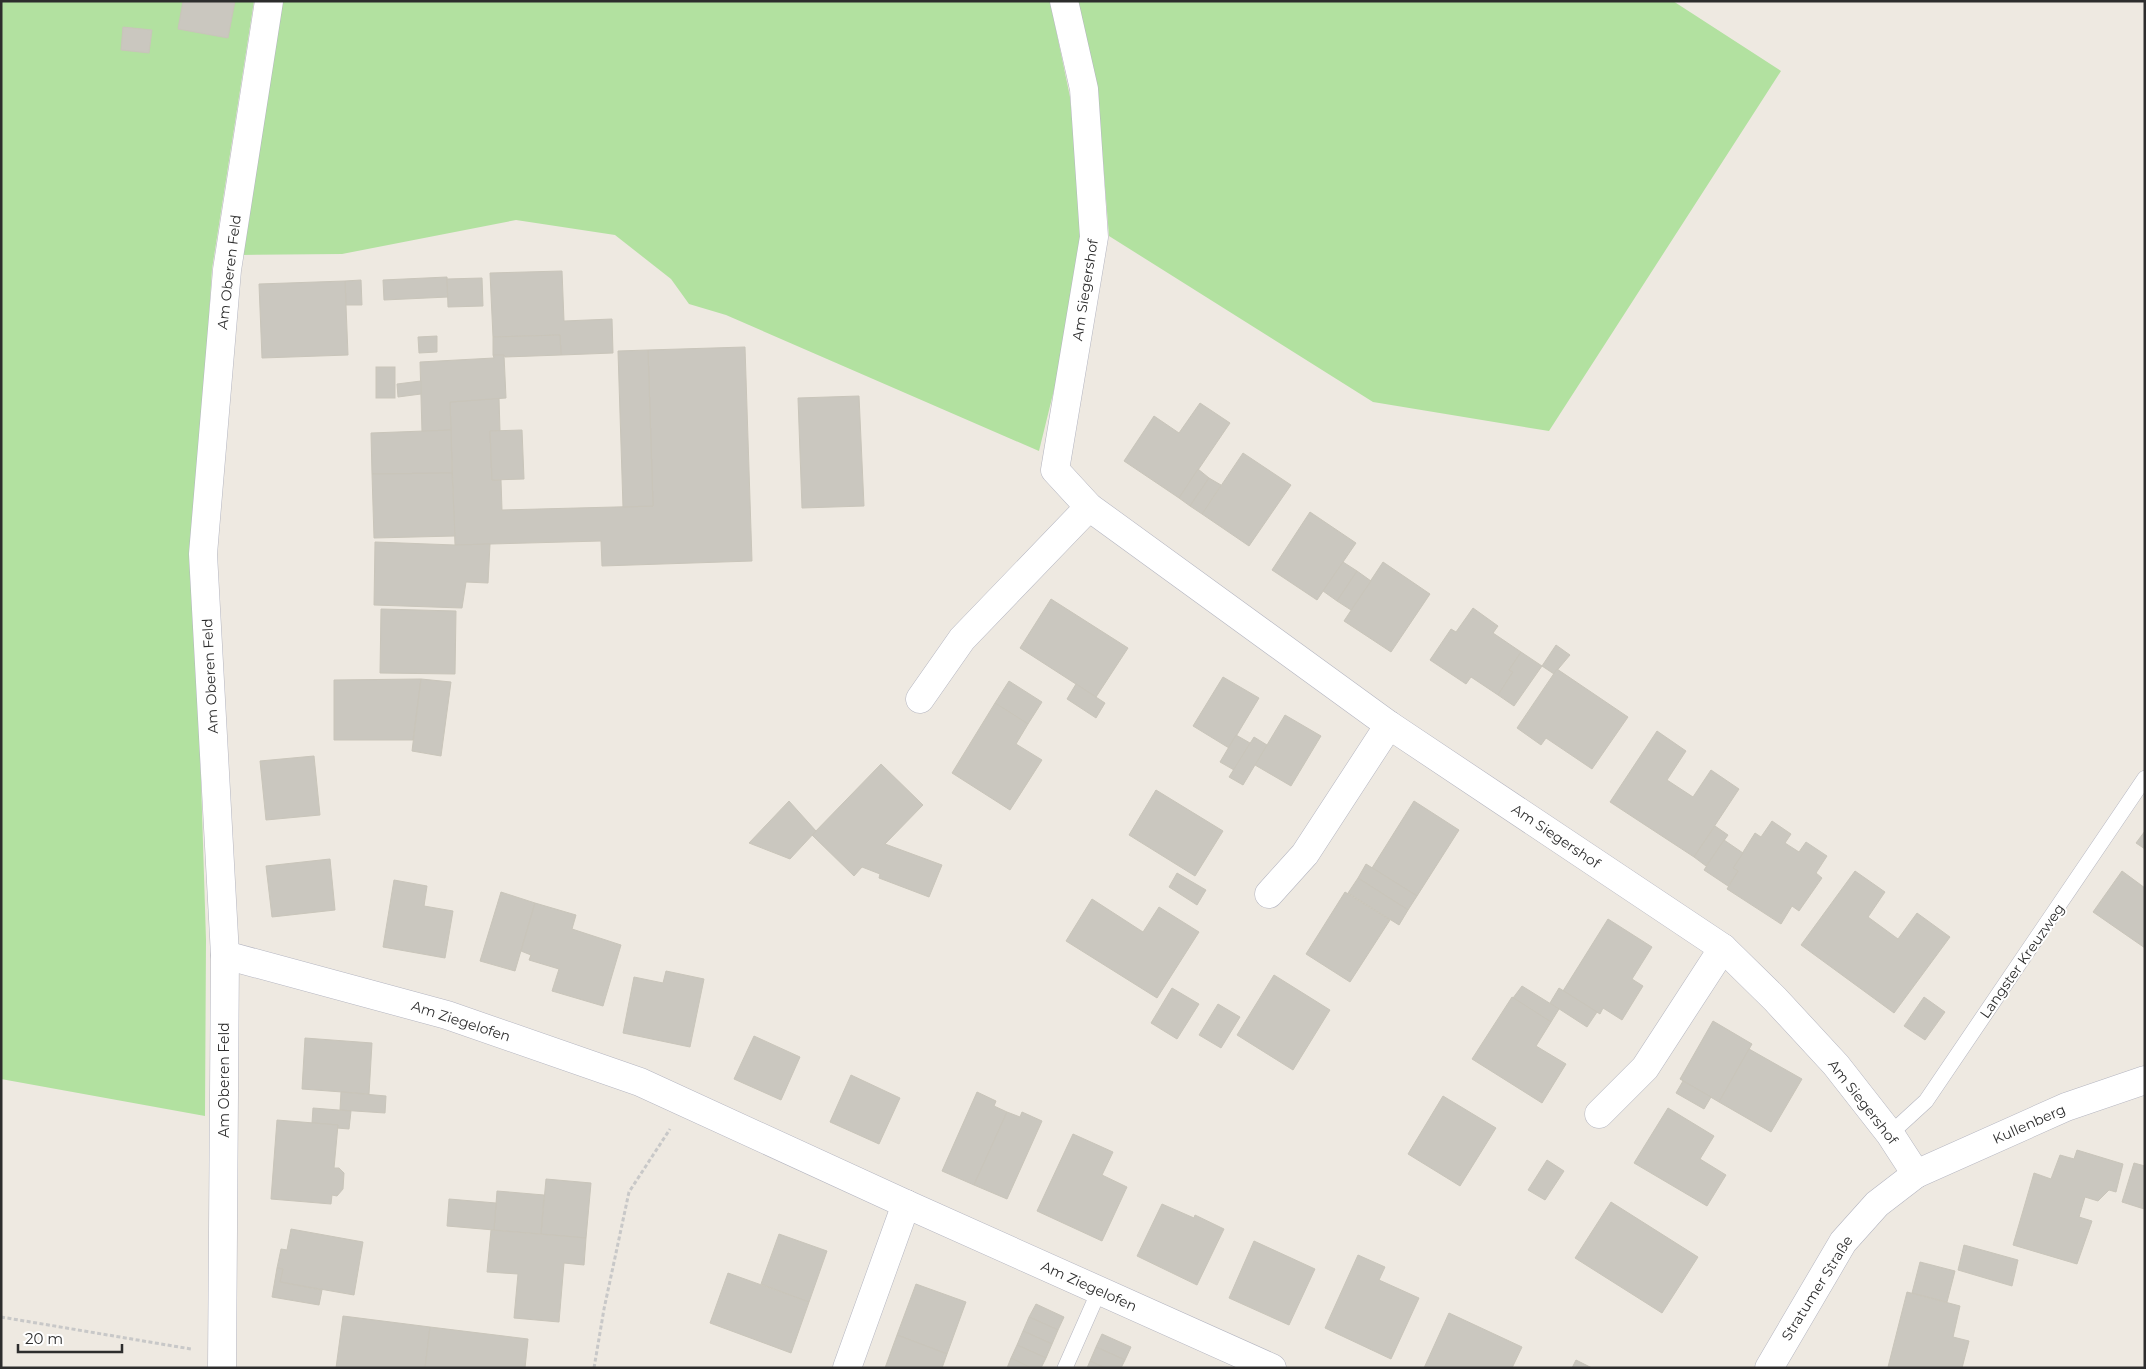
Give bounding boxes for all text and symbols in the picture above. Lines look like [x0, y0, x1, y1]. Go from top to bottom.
street label: Am Oberen Feld [213, 214, 245, 330]
street label: Am Siegershof [1068, 237, 1102, 342]
street label: Am Oberen Feld [198, 618, 222, 734]
street label: Am Siegershof [1508, 800, 1605, 873]
street label: Langster Kreuzweg [1976, 900, 2068, 1022]
street label: Am Ziegelofen [409, 997, 513, 1045]
street label: Am Oberen Feld [215, 1022, 233, 1138]
street label: Am Siegershof [1824, 1056, 1903, 1149]
street label: Kullenberg [1990, 1100, 2068, 1148]
street label: Stratumer Straße [1777, 1232, 1857, 1344]
street label: Am Ziegelofen [1038, 1257, 1140, 1315]
scale bar [18, 1322, 121, 1354]
text: 20 m [25, 1329, 63, 1348]

